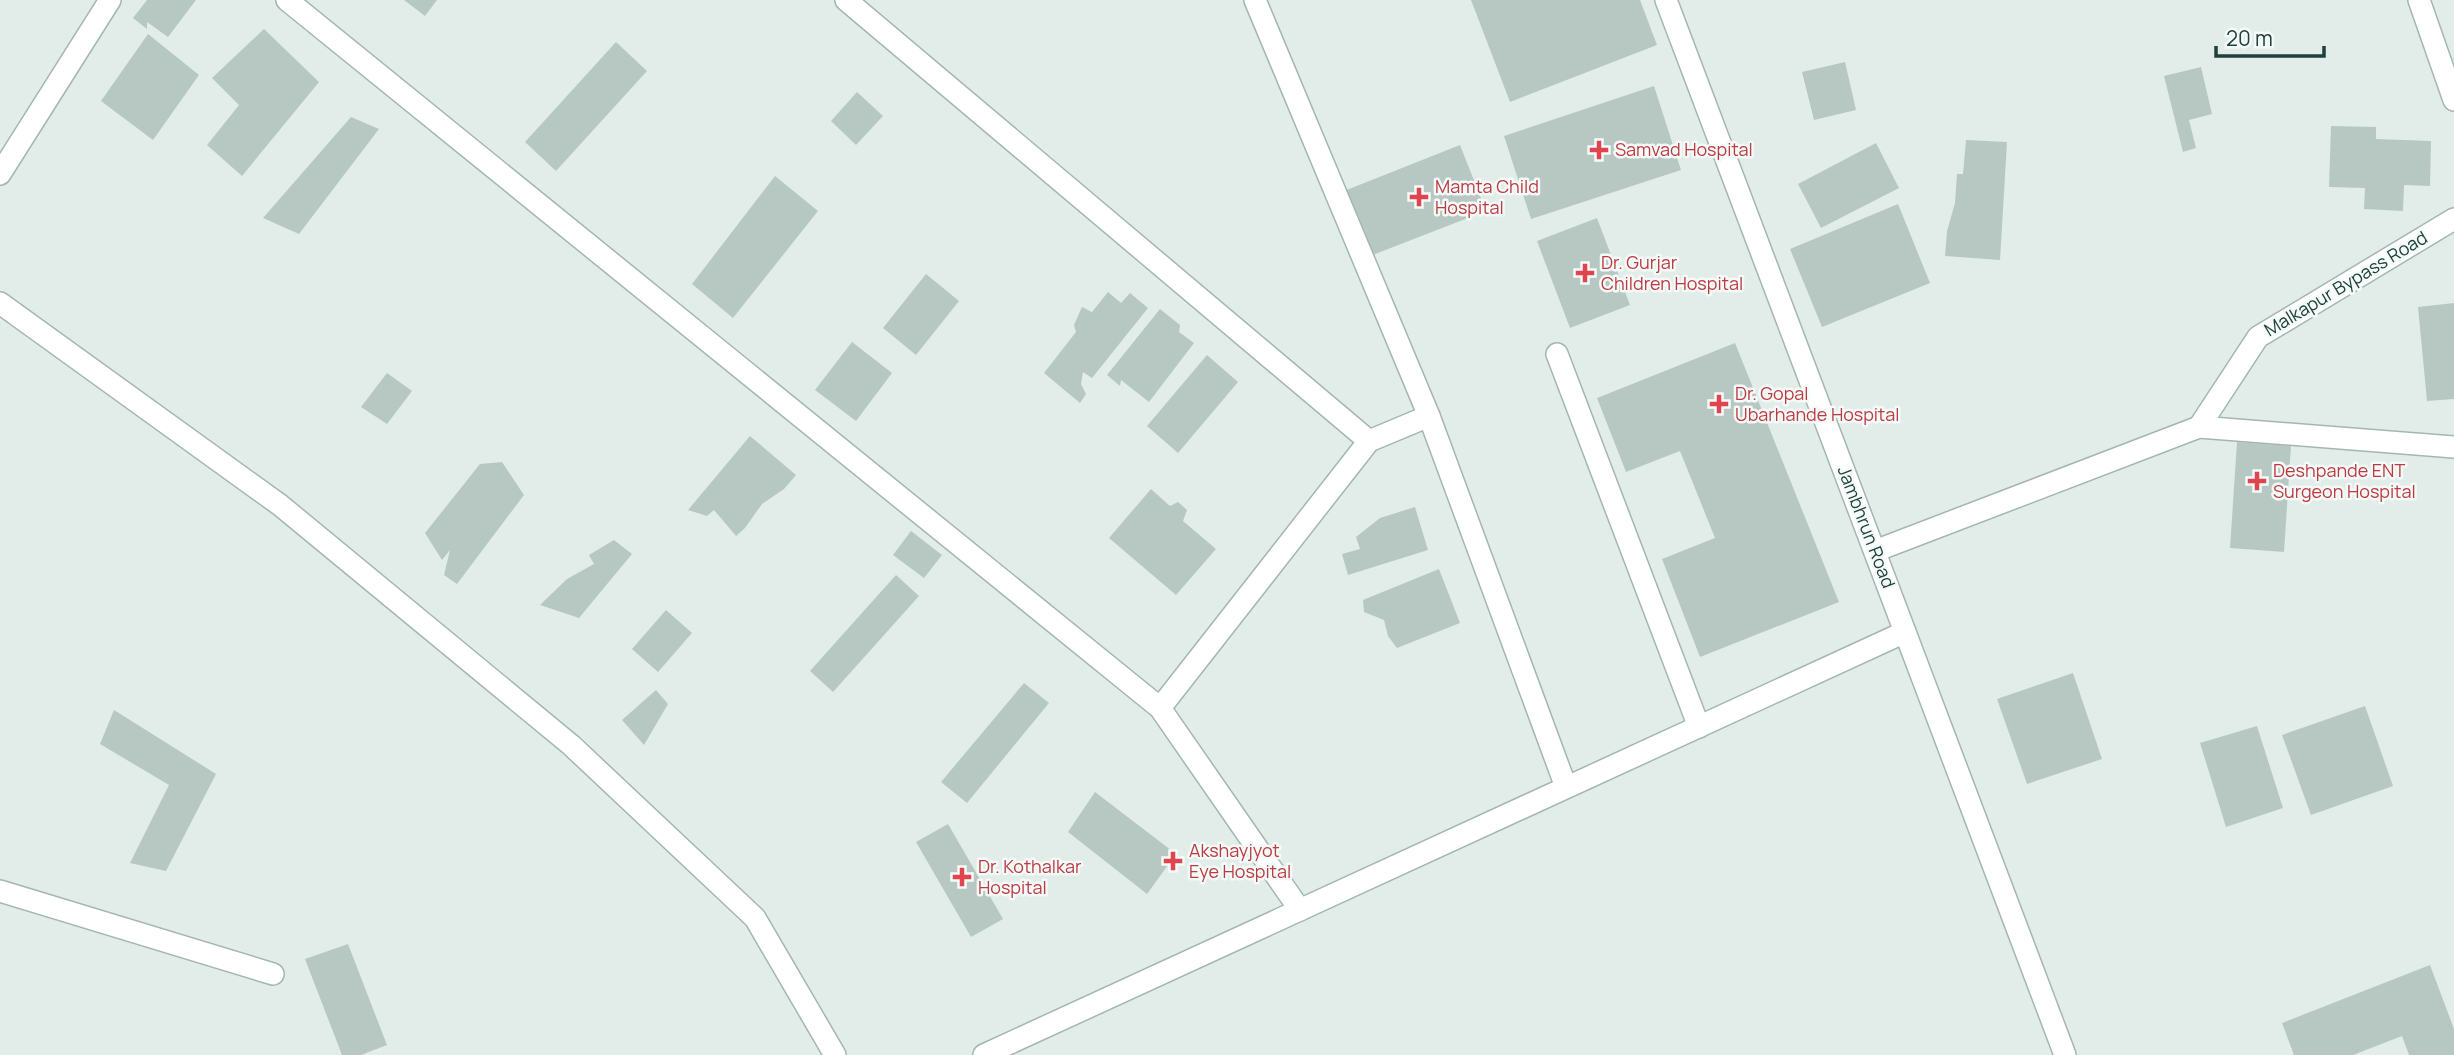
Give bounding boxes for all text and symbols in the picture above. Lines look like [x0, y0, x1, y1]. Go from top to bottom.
scale bar [2216, 14, 2324, 58]
text: 20 m [2226, 24, 2273, 52]
place label: Samvad Hospital [1615, 137, 1753, 161]
marker: Samvad Hospital [1589, 140, 1609, 160]
place label: Mamta Child Hospital [1435, 174, 1539, 219]
marker: Mamta Child Hospital [1409, 187, 1429, 207]
street label: Malkapur Bypass Road [2260, 225, 2431, 341]
place label: Dr. Gurjar Children Hospital [1601, 250, 1743, 295]
marker: Dr. Gurjar Children Hospital [1575, 263, 1595, 283]
place label: Dr. Gopal Ubarhande Hospital [1735, 381, 1900, 426]
marker: Dr. Gopal Ubarhande Hospital [1709, 394, 1729, 414]
place label: Deshpande ENT Surgeon Hospital [2273, 458, 2416, 503]
street label: Jambhrun Road [1833, 462, 1901, 591]
marker: Deshpande ENT Surgeon Hospital [2247, 471, 2267, 491]
place label: Akshayjyot Eye Hospital [1189, 838, 1291, 883]
marker: Akshayjyot Eye Hospital [1163, 851, 1183, 871]
place label: Dr. Kothalkar Hospital [978, 854, 1082, 899]
marker: Dr. Kothalkar Hospital [952, 867, 972, 887]

